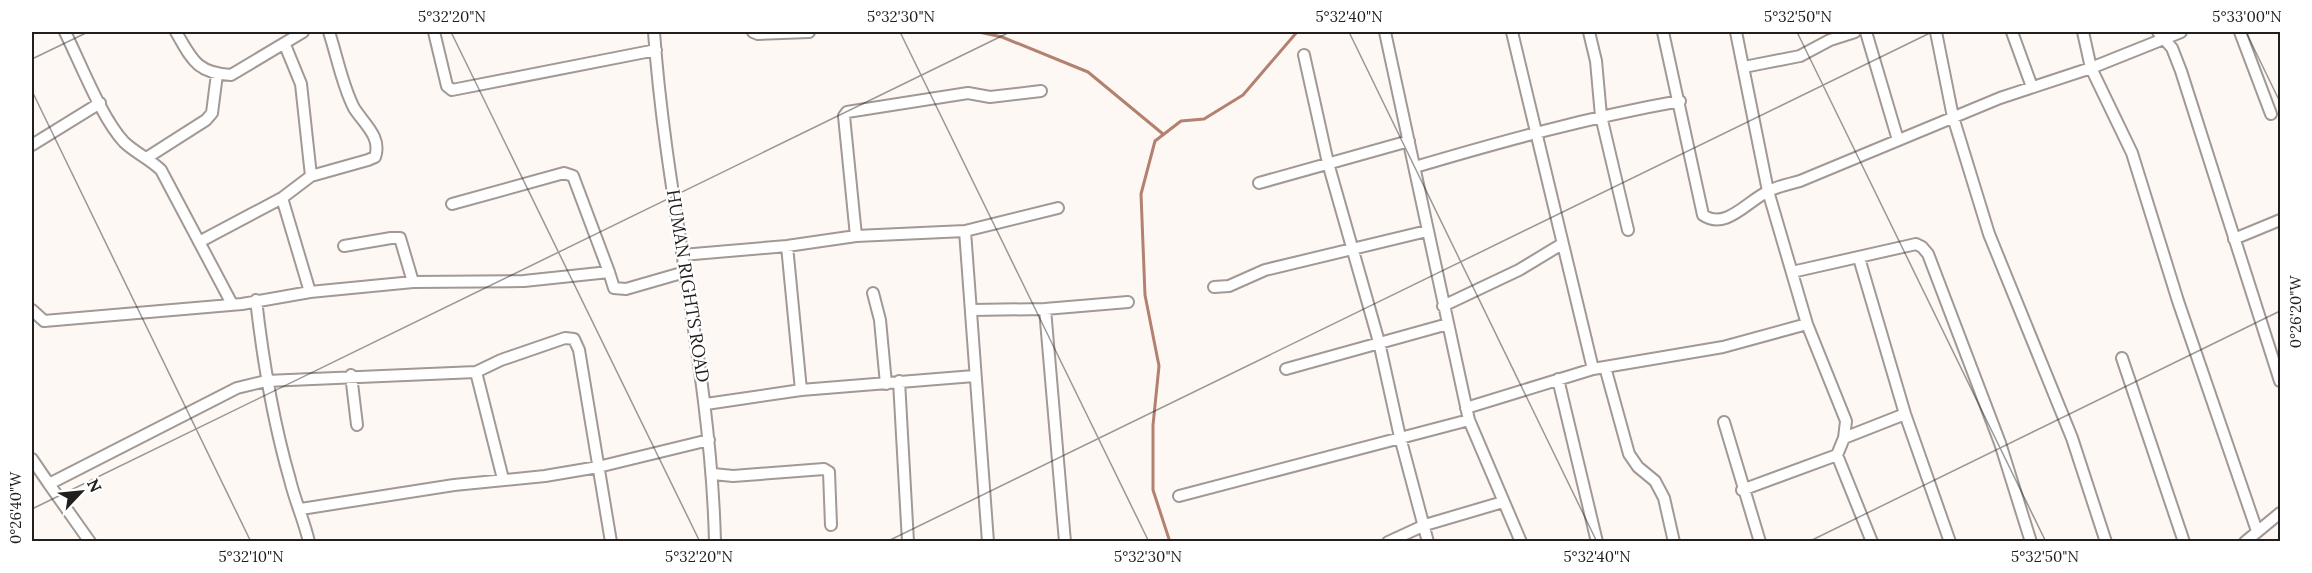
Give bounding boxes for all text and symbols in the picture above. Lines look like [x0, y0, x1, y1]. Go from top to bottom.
text: 5°32'20"N [418, 7, 486, 26]
text: 5°32'30"N [867, 7, 935, 26]
text: 5°32'40"N [1315, 7, 1383, 26]
text: 5°32'50"N [1764, 7, 1832, 26]
text: 5°33'00"N [2212, 7, 2282, 26]
street label: HUMAN RIGHTS ROAD [662, 188, 715, 384]
text: 0°26'20"W [2286, 275, 2305, 348]
north arrow [51, 462, 111, 522]
text: 0°26'40"W [6, 471, 25, 544]
text: N [83, 475, 106, 495]
text: 5°32'10"N [218, 547, 284, 566]
text: 5°32'20"N [665, 547, 733, 566]
text: 5°32'30"N [1114, 547, 1182, 566]
text: 5°32'40"N [1563, 547, 1631, 566]
text: 5°32'50"N [2011, 547, 2079, 566]

